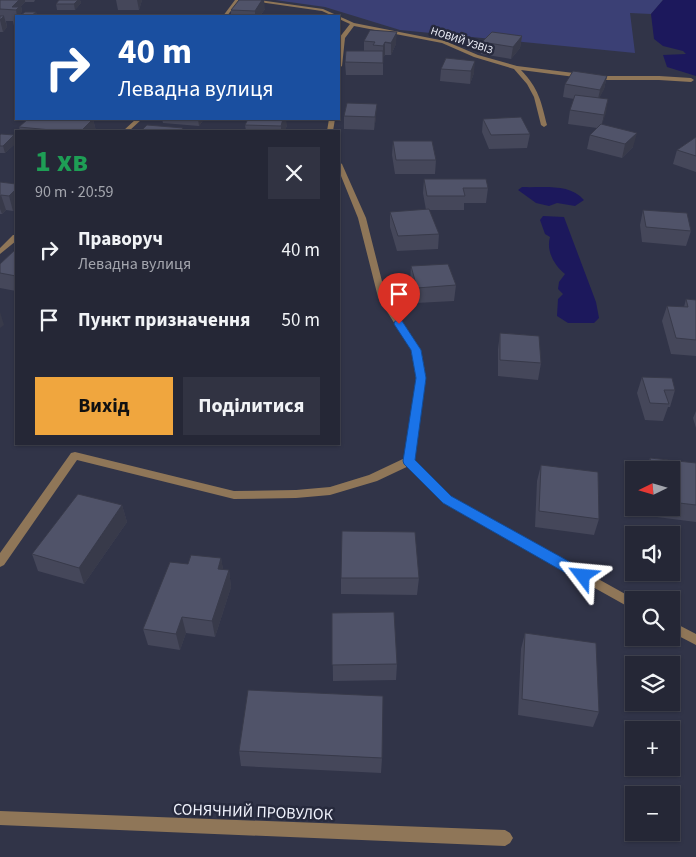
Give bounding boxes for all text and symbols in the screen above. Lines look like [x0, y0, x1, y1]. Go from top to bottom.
street label: НОВИЙ УЗВІЗ [429, 23, 495, 58]
text: 40 m [118, 27, 192, 77]
icon: right [35, 35, 100, 100]
text: Левадна вулиця [118, 73, 274, 105]
text: 1 хв [35, 140, 88, 183]
button: close [268, 147, 320, 199]
text: 90 m · 20:59 [35, 181, 114, 203]
text: Праворуч [78, 226, 163, 253]
icon: right [35, 236, 63, 264]
text: 40 m [282, 237, 320, 264]
text: Левадна вулиця [78, 253, 191, 275]
pin [378, 273, 420, 324]
icon: arrive [385, 280, 413, 308]
icon: arrive [35, 306, 63, 334]
text: Пункт призначення [78, 307, 250, 334]
text: 50 m [282, 307, 320, 334]
button: Вихід [35, 377, 173, 435]
button: Поділитися [183, 377, 320, 435]
north arrow [625, 461, 680, 516]
map controls [625, 461, 680, 841]
button: sound [625, 526, 680, 581]
position arrow [556, 549, 608, 601]
button: search [625, 591, 680, 646]
button: layers [625, 656, 680, 711]
button: + [625, 721, 680, 776]
button: − [625, 786, 680, 841]
street label: СОНЯЧНИЙ ПРОВУЛОК [173, 798, 334, 826]

